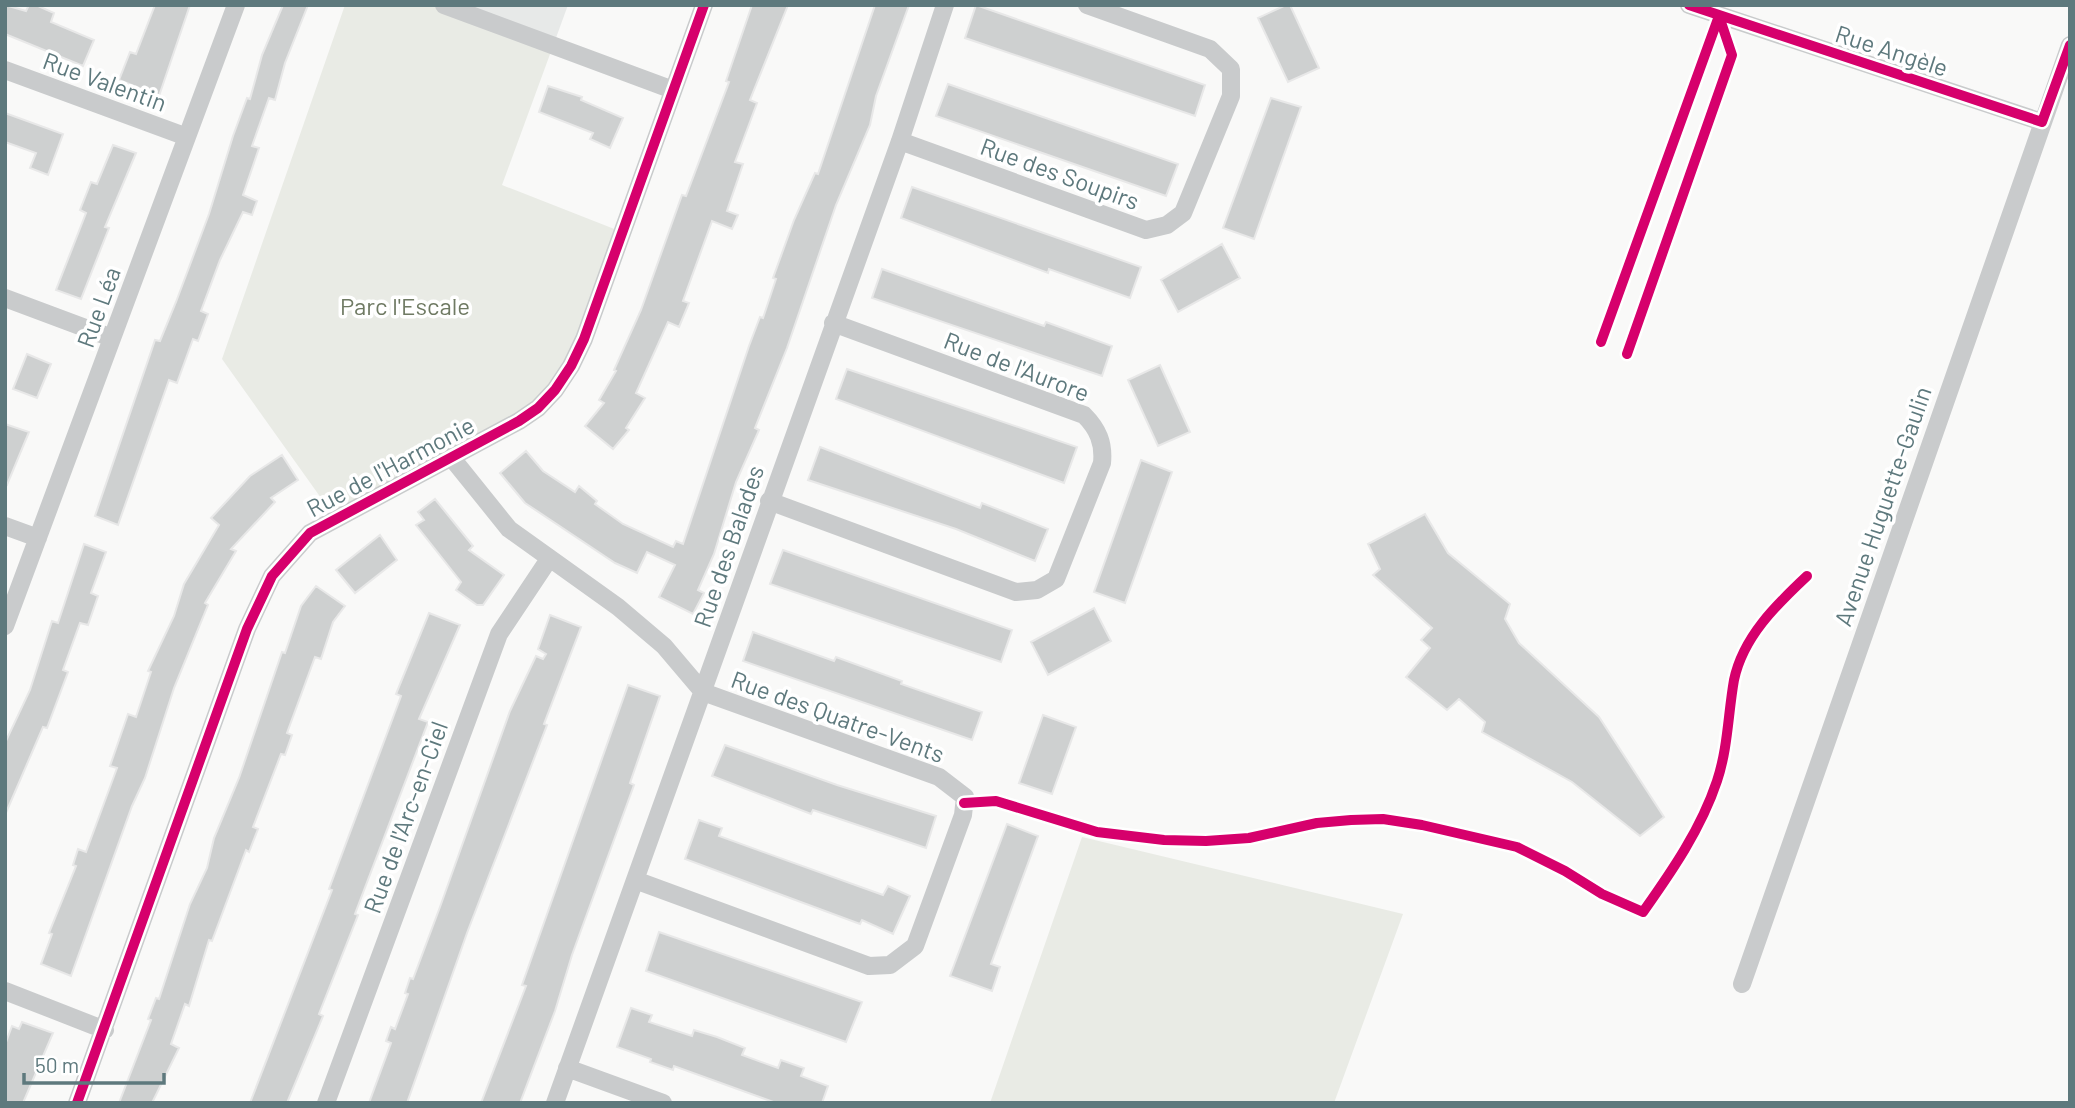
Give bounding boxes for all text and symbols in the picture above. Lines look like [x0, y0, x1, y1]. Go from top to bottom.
street label: Rue Angèle [1832, 18, 1952, 82]
street label: Rue Valentin [39, 45, 171, 117]
street label: Rue des Soupirs [977, 131, 1143, 215]
street label: Rue Léa [70, 263, 126, 351]
park label: Parc l'Escale [340, 291, 470, 320]
street label: Rue de l'Aurore [940, 325, 1094, 407]
street label: Avenue Huguette-Gaulin [1827, 382, 1937, 630]
street label: Rue de l'Harmonie [301, 410, 479, 522]
street label: Rue des Balades [687, 461, 769, 631]
street label: Rue des Quatre-Vents [728, 664, 948, 768]
street label: Rue de l'Arc-en-Ciel [357, 717, 453, 917]
scale bar [24, 1042, 164, 1086]
text: 50 m [35, 1052, 79, 1077]

